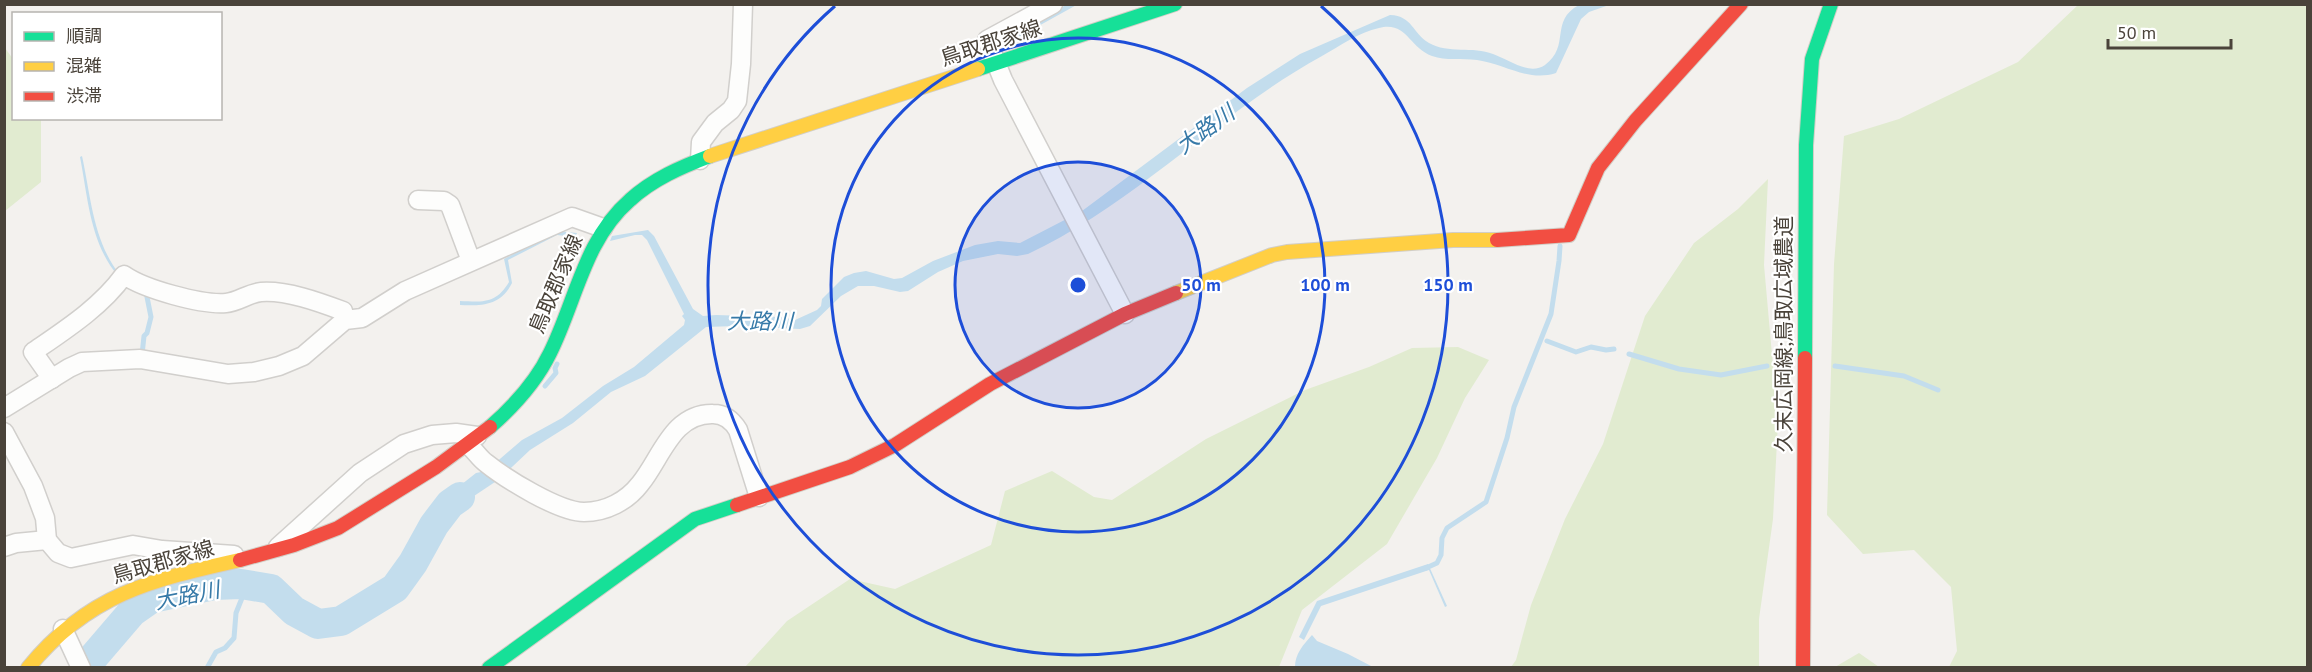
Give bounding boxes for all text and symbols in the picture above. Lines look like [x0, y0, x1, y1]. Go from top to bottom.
legend [12, 12, 222, 120]
scale bar [2108, 12, 2231, 50]
street label: 鳥取郡家線 [937, 13, 1045, 72]
text: 50 m [2117, 21, 2156, 44]
text: 順調 [66, 24, 102, 47]
text: 混雑 [66, 54, 102, 77]
text: 渋滞 [66, 84, 102, 107]
water label: 大路川 [1170, 97, 1242, 160]
street label: 久末広岡線;鳥取広域農道 [1770, 216, 1797, 452]
street label: 鳥取郡家線 [523, 230, 588, 337]
text: 50 m [1181, 273, 1221, 296]
text: 100 m [1300, 273, 1350, 296]
text: 150 m [1423, 273, 1473, 296]
centre of rings [1068, 275, 1088, 295]
water label: 大路川 [727, 307, 795, 335]
street label: 鳥取郡家線 [109, 534, 217, 589]
water label: 大路川 [152, 575, 224, 615]

